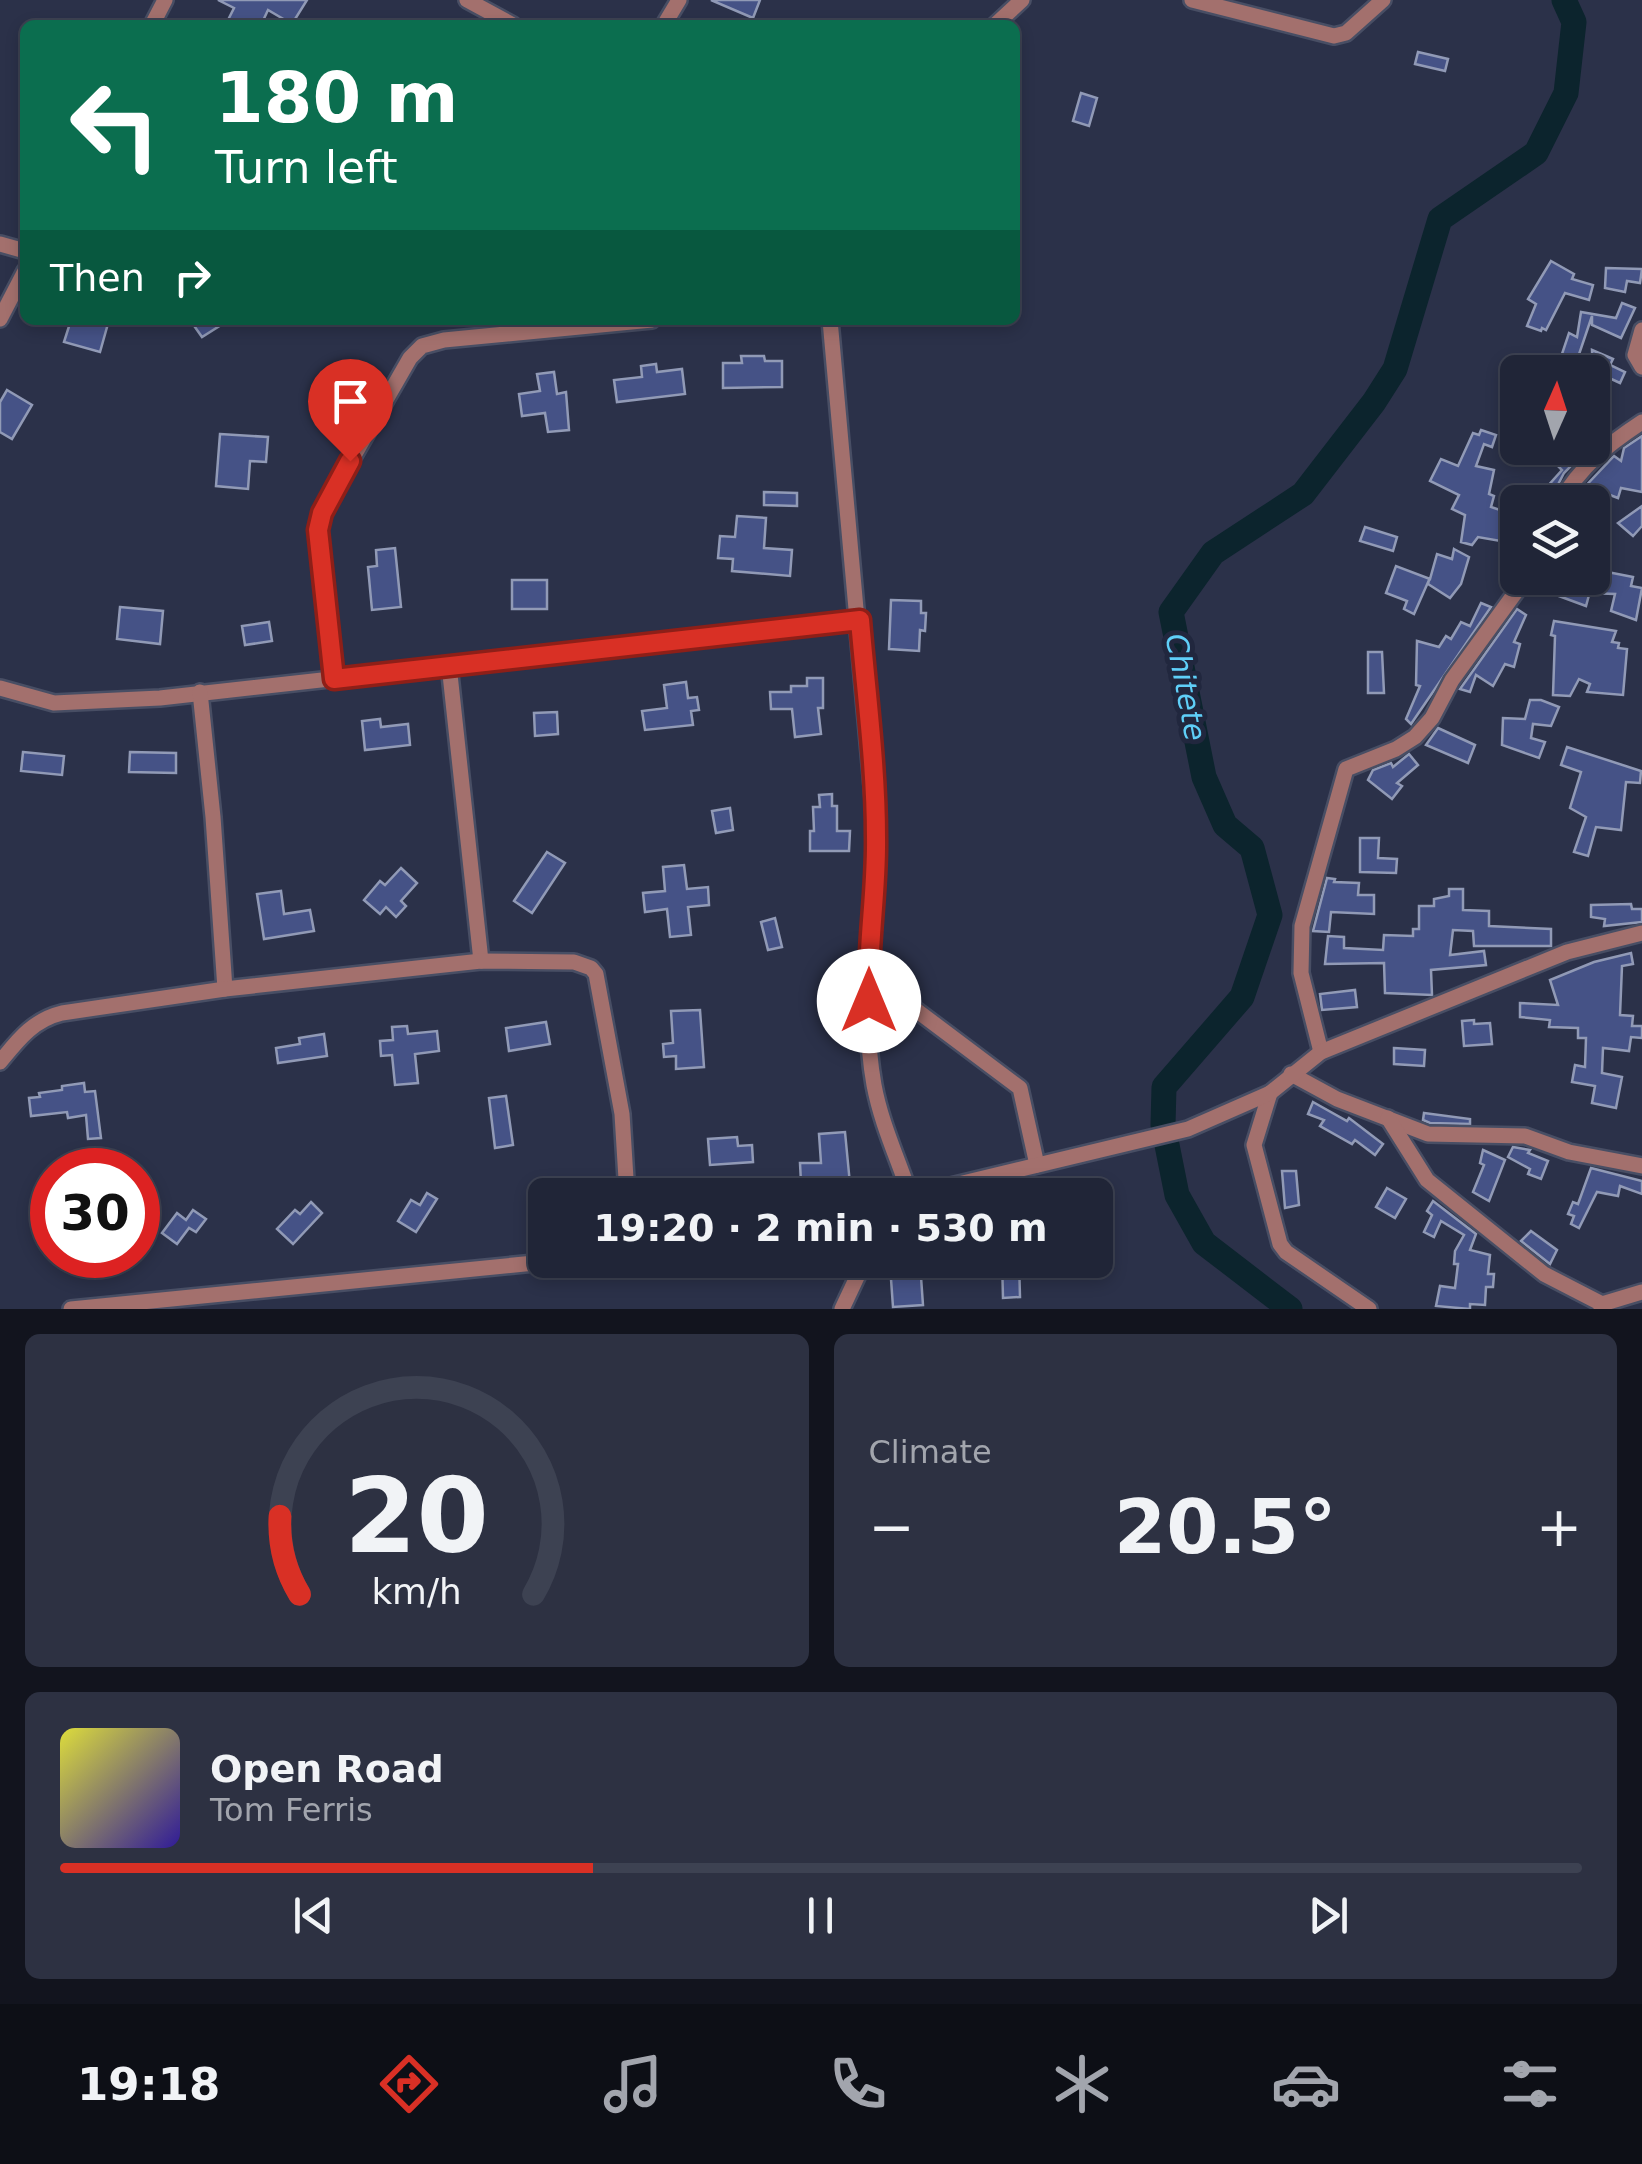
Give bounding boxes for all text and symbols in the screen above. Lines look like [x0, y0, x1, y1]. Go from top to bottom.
text: 180 m [215, 57, 458, 139]
icon: left [50, 60, 180, 190]
text: Turn left [215, 141, 398, 194]
icon: right [165, 250, 220, 305]
text: Then [50, 256, 145, 300]
north arrow [1500, 355, 1610, 465]
map controls [1500, 355, 1610, 595]
pin [308, 359, 393, 462]
icon: arrive [323, 374, 378, 429]
button: layers [1500, 485, 1610, 595]
water label: Chitete [1158, 630, 1214, 744]
position arrow [817, 949, 921, 1053]
speed limit sign: 30 [30, 1148, 160, 1278]
text: 19:20 · 2 min · 530 m [593, 1206, 1048, 1250]
text: Climate [869, 1433, 992, 1471]
text: 20 [344, 1455, 489, 1577]
text: 20.5° [1114, 1483, 1337, 1571]
text: − [869, 1495, 915, 1559]
text: + [1536, 1495, 1582, 1559]
text: km/h [372, 1571, 462, 1612]
text: Open Road [210, 1747, 444, 1791]
text: Tom Ferris [210, 1791, 373, 1829]
icon: previous [286, 1888, 341, 1943]
icon: pause [793, 1888, 848, 1943]
icon: next [1301, 1888, 1356, 1943]
icon: directions [374, 2049, 444, 2119]
icon: music [598, 2049, 668, 2119]
icon: phone [823, 2049, 893, 2119]
icon: climate [1047, 2049, 1117, 2119]
icon: car [1271, 2049, 1341, 2119]
icon: filters [1495, 2049, 1565, 2119]
text: 19:18 [77, 2058, 220, 2111]

